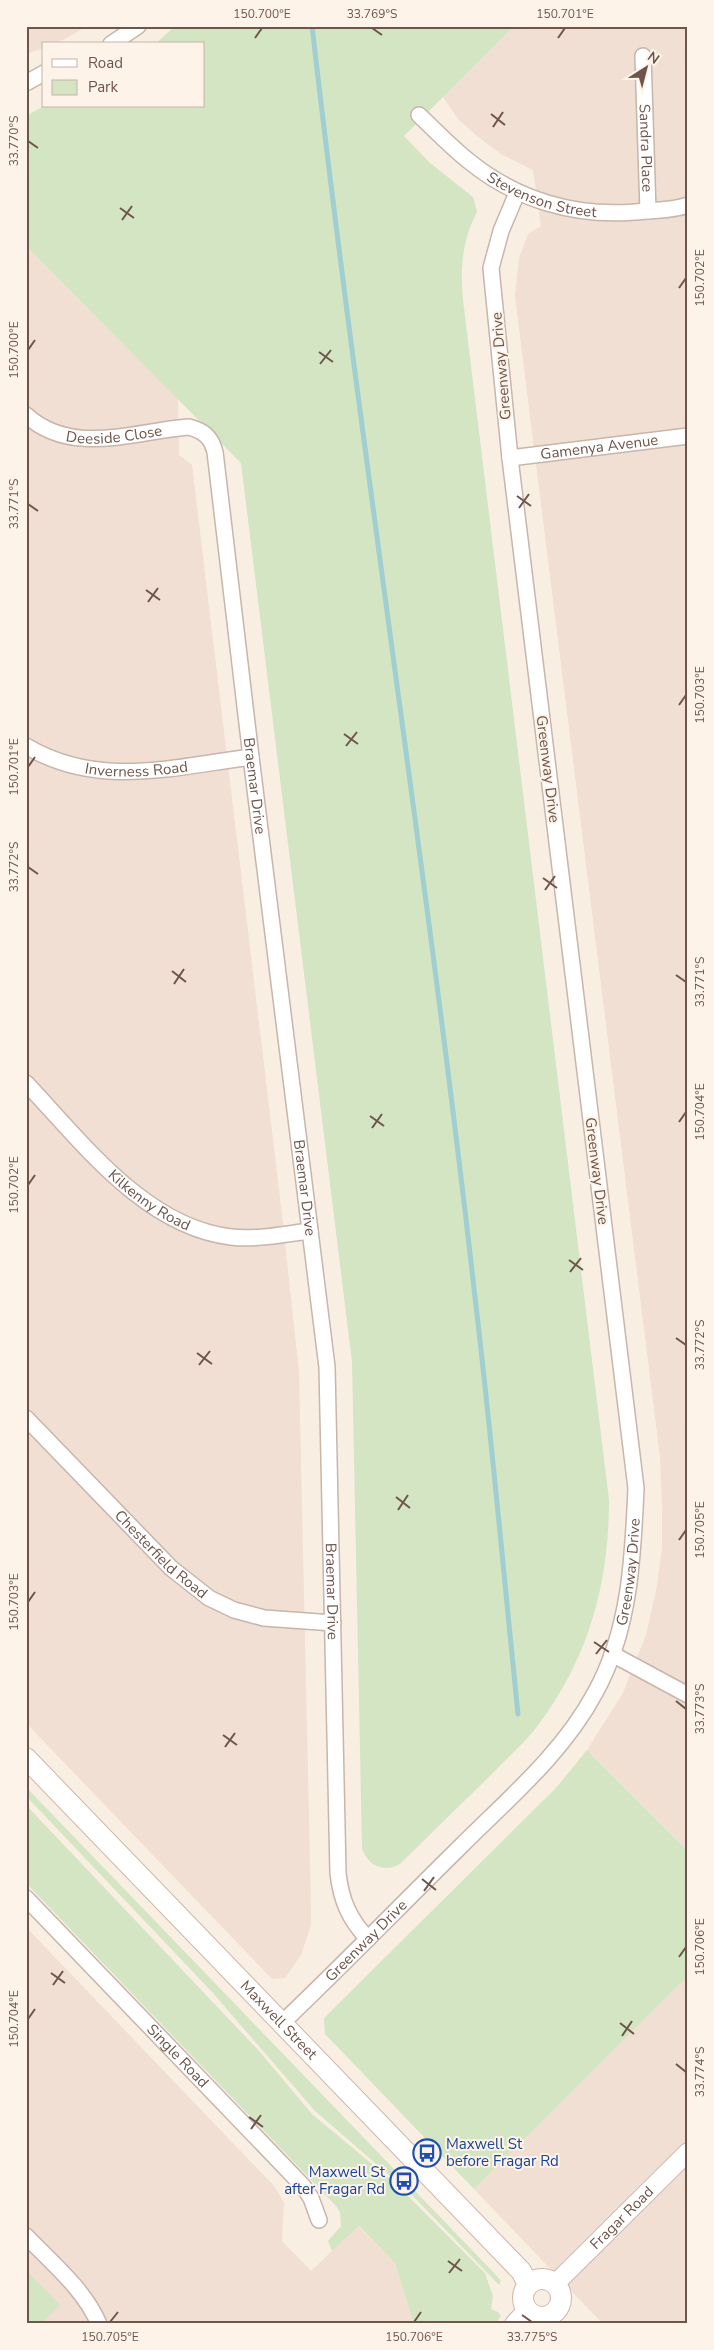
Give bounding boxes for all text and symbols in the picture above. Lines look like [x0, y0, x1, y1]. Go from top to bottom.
text: 150.700°E [233, 6, 291, 22]
text: 33.769°S [347, 6, 397, 22]
text: 150.701°E [536, 6, 594, 22]
legend [42, 42, 205, 108]
north arrow [622, 42, 672, 92]
text: N [644, 47, 663, 69]
text: Road [88, 53, 123, 73]
text: Park [88, 77, 118, 97]
street label: Sandra Place [635, 104, 657, 192]
text: 33.770°S [6, 116, 22, 166]
street label: Stevenson Street [483, 167, 598, 222]
text: 150.702°E [692, 249, 708, 307]
street label: Greenway Drive [486, 311, 516, 421]
text: 150.700°E [6, 321, 22, 379]
street label: Deeside Close [64, 420, 164, 449]
street label: Gamenya Avenue [539, 430, 659, 464]
text: 33.771°S [6, 479, 22, 529]
text: 150.703°E [692, 666, 708, 724]
street label: Greenway Drive [531, 714, 565, 824]
street label: Braemar Drive [239, 737, 271, 835]
text: 150.701°E [6, 738, 22, 796]
street label: Inverness Road [83, 756, 189, 782]
text: 33.772°S [6, 842, 22, 892]
text: 33.771°S [692, 957, 708, 1007]
text: 150.704°E [692, 1083, 708, 1141]
street label: Greenway Drive [580, 1116, 614, 1226]
street label: Braemar Drive [289, 1138, 321, 1237]
text: 150.702°E [6, 1156, 22, 1214]
street label: Kilkenny Road [104, 1165, 194, 1235]
text: 33.772°S [692, 1320, 708, 1370]
text: 150.705°E [692, 1501, 708, 1559]
street label: Chesterfield Road [110, 1506, 212, 1603]
street label: Greenway Drive [611, 1518, 645, 1628]
street label: Braemar Drive [321, 1543, 343, 1640]
text: 150.703°E [6, 1573, 22, 1631]
text: 33.773°S [692, 1684, 708, 1734]
street label: Greenway Drive [321, 1895, 411, 1986]
text: 150.706°E [692, 1918, 708, 1976]
street label: Maxwell Street [236, 1976, 322, 2064]
text: 150.704°E [6, 1990, 22, 2048]
street label: Single Road [142, 2020, 213, 2092]
text: 33.774°S [692, 2047, 708, 2097]
place label: Maxwell St before Fragar Rd [446, 2134, 559, 2171]
bus stop icon: Maxwell St before Fragar Rd [412, 2138, 442, 2168]
place label: Maxwell St after Fragar Rd [284, 2162, 386, 2199]
bus stop icon: Maxwell St after Fragar Rd [389, 2166, 419, 2196]
street label: Fragar Road [585, 2182, 658, 2254]
text: 150.705°E [81, 2329, 139, 2345]
text: 150.706°E [385, 2329, 443, 2345]
text: 33.775°S [507, 2329, 557, 2345]

